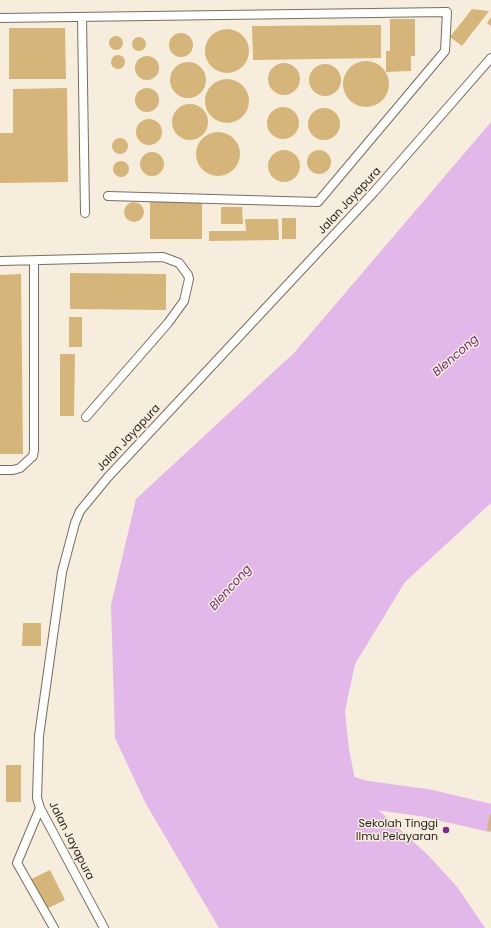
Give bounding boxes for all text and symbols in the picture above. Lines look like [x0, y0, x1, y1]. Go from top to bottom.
street label: Jalan Jayapura [316, 165, 384, 237]
water label: Blencong [430, 332, 482, 380]
street label: Jalan Jayapura [95, 402, 163, 474]
water label: Blencong [207, 562, 255, 614]
street label: Jalan Jayapura [46, 800, 96, 882]
place label: Sekolah Tinggi Ilmu Pelayaran [356, 817, 438, 843]
marker: Sekolah Tinggi Ilmu Pelayaran [441, 825, 451, 835]

